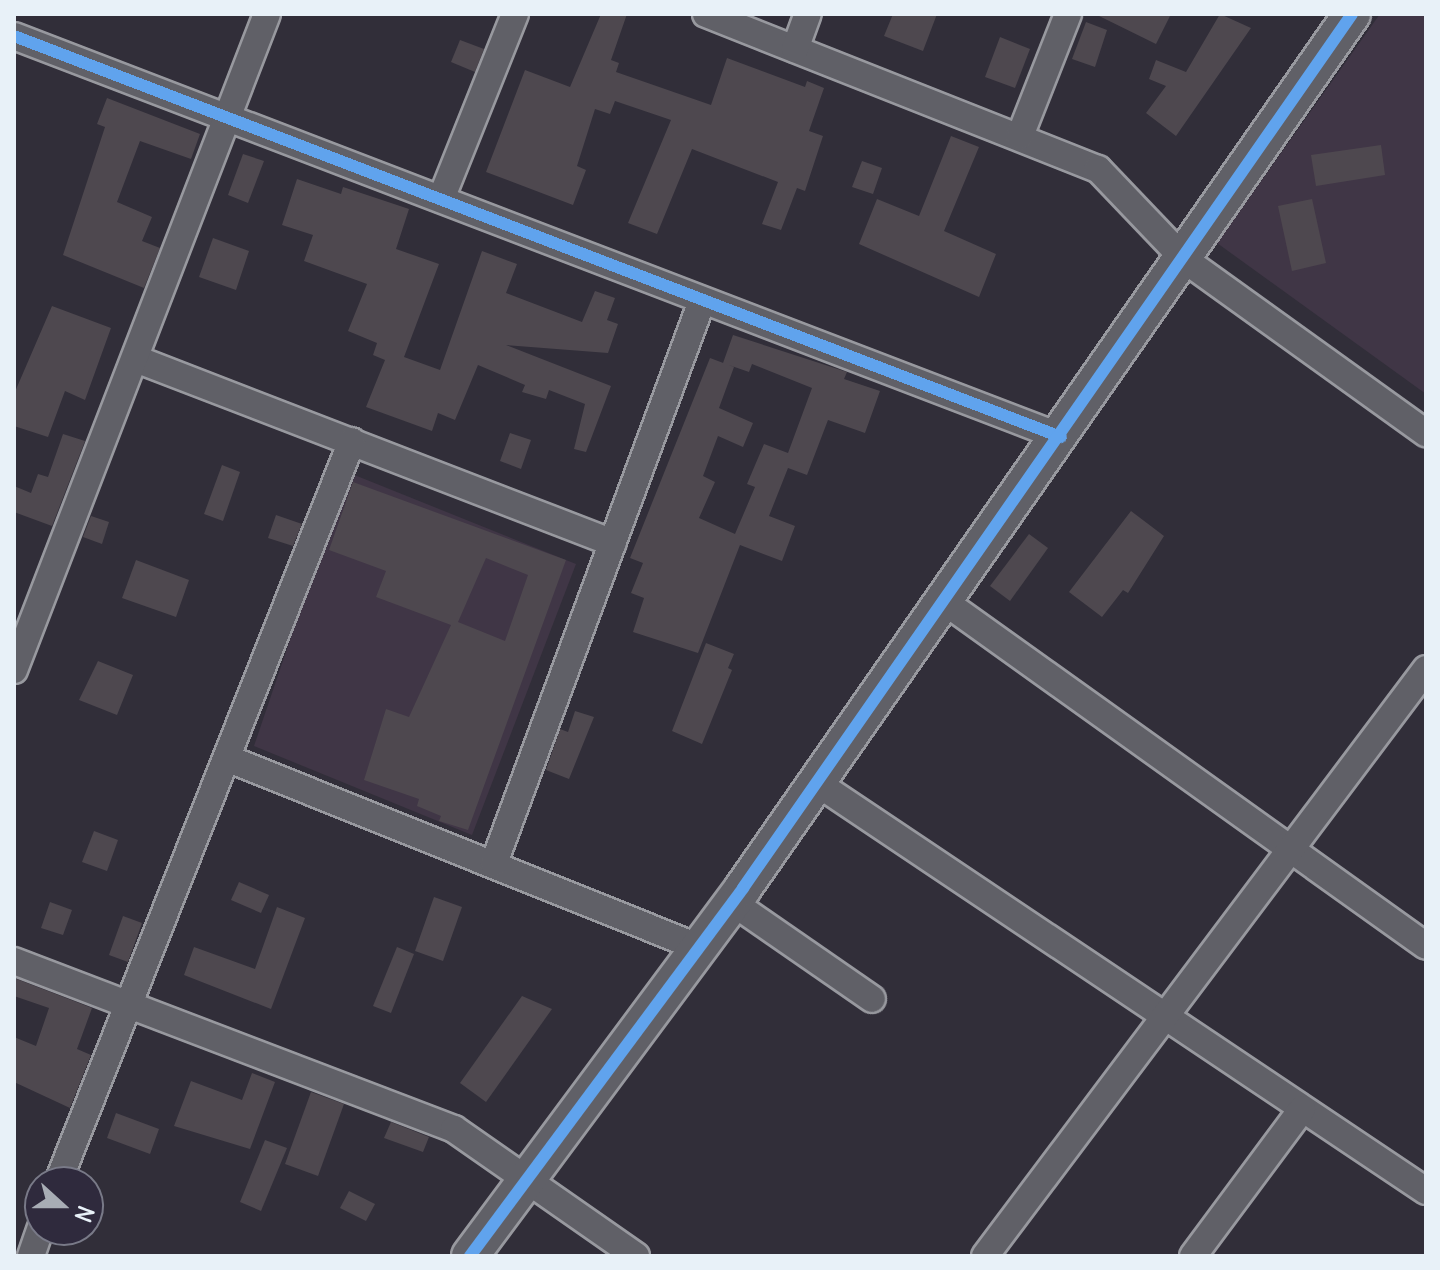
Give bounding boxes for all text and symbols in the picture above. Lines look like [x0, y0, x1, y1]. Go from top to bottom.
north arrow [24, 1166, 104, 1246]
text: N [69, 1202, 100, 1226]

